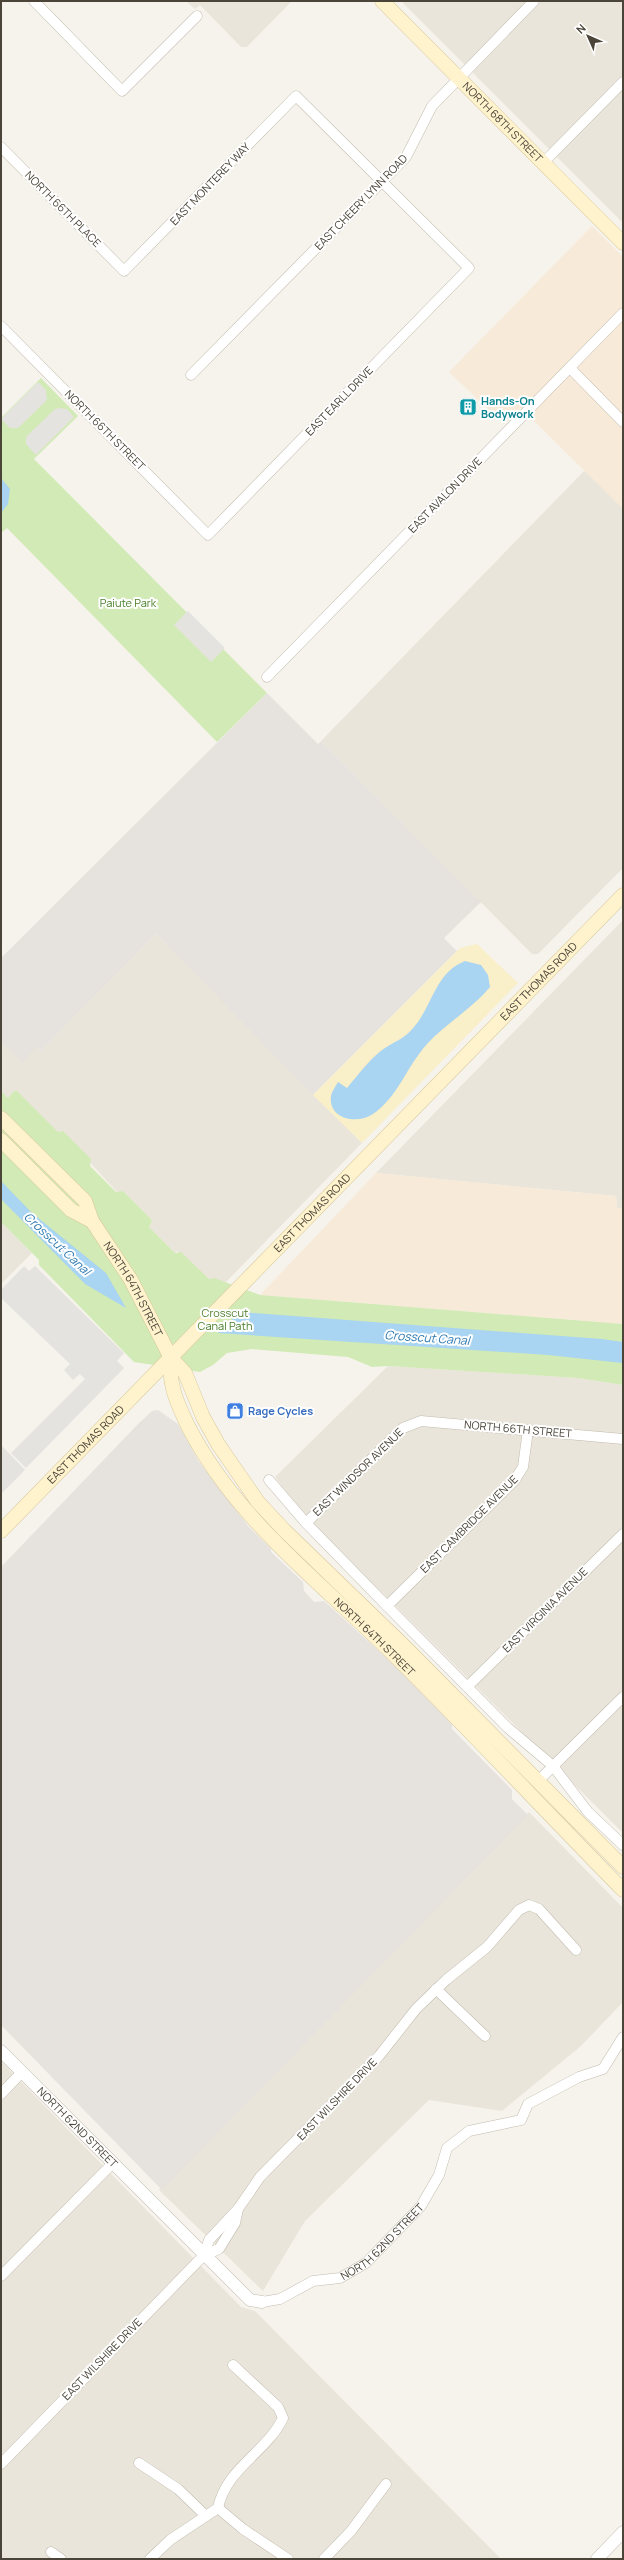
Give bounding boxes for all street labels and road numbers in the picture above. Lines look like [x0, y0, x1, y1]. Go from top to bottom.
street label: NORTH 68TH STREET [460, 78, 547, 166]
street label: EAST MONTEREY WAY [166, 139, 253, 228]
street label: EAST CHEERY LYNN ROAD [311, 150, 410, 253]
street label: NORTH 66TH PLACE [22, 167, 105, 250]
street label: EAST EARLL DRIVE [302, 363, 376, 439]
street label: NORTH 66TH STREET [62, 386, 149, 473]
street label: EAST AVALON DRIVE [404, 453, 485, 536]
street label: EAST THOMAS ROAD [496, 938, 580, 1023]
street label: EAST THOMAS ROAD [270, 1170, 354, 1255]
street label: NORTH 64TH STREET [101, 1238, 167, 1339]
street label: EAST THOMAS ROAD [43, 1402, 127, 1487]
street label: NORTH 66TH STREET [464, 1416, 573, 1441]
street label: EAST WINDSOR AVENUE [309, 1424, 406, 1519]
street label: EAST CAMBRIDGE AVENUE [416, 1471, 521, 1576]
street label: EAST VIRGINIA AVENUE [499, 1564, 590, 1655]
street label: NORTH 64TH STREET [331, 1594, 419, 1679]
street label: EAST WILSHIRE DRIVE [293, 2054, 380, 2143]
street label: NORTH 62ND STREET [34, 2083, 122, 2171]
street label: NORTH 62ND STREET [338, 2199, 427, 2283]
street label: EAST WILSHIRE DRIVE [58, 2314, 145, 2403]

